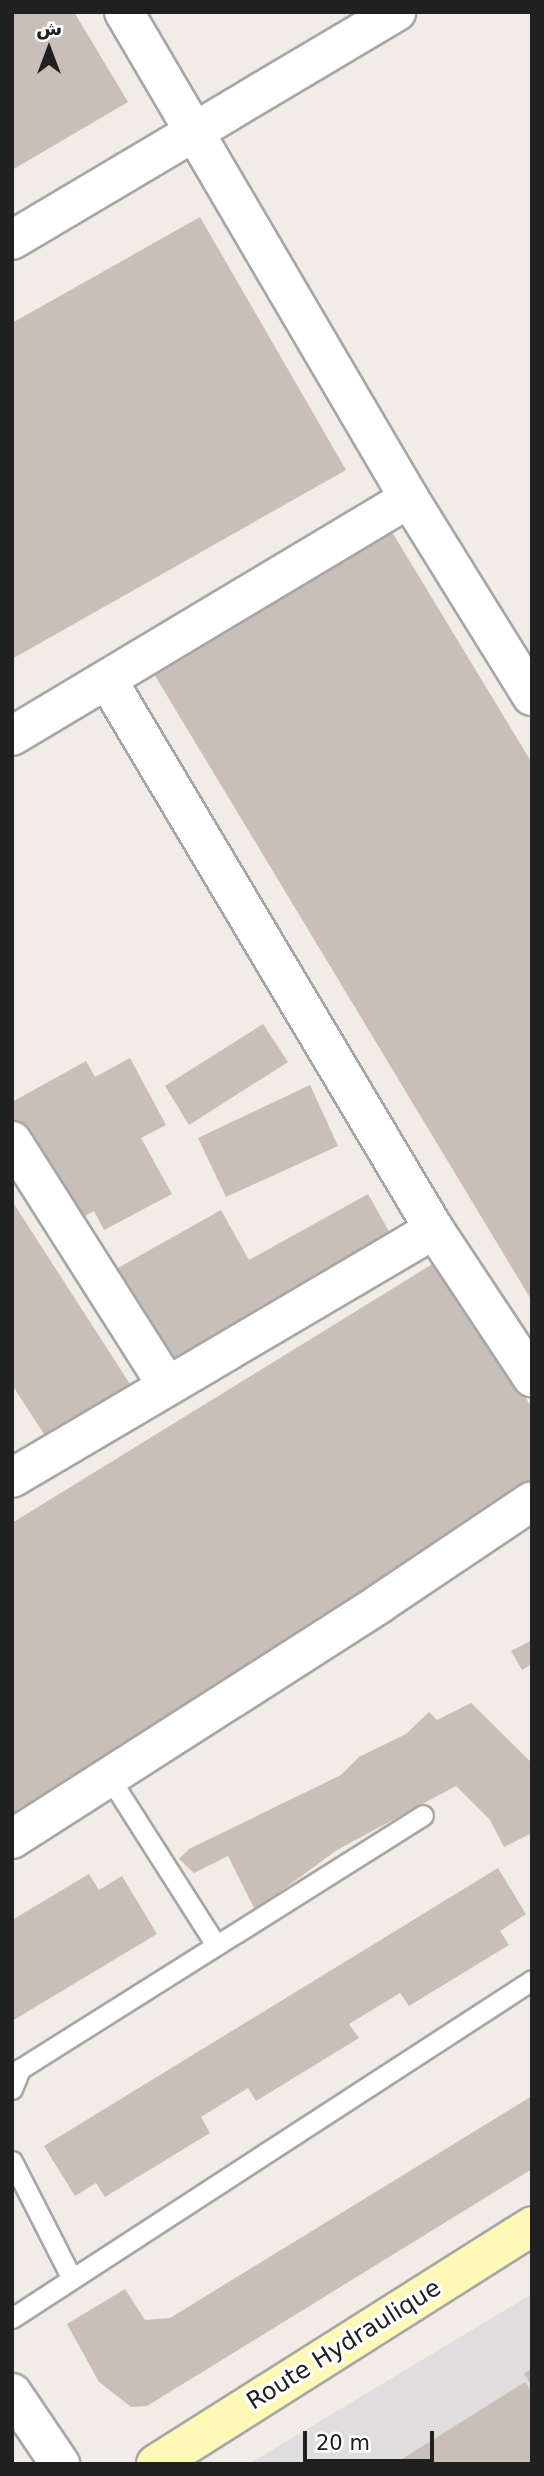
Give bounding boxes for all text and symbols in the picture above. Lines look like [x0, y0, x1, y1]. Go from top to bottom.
north arrow [14, 14, 84, 84]
text: ش [36, 17, 62, 39]
street label: Route Hydraulique [242, 2274, 446, 2416]
scale bar [306, 2416, 437, 2460]
text: 20 m [316, 2431, 370, 2455]

